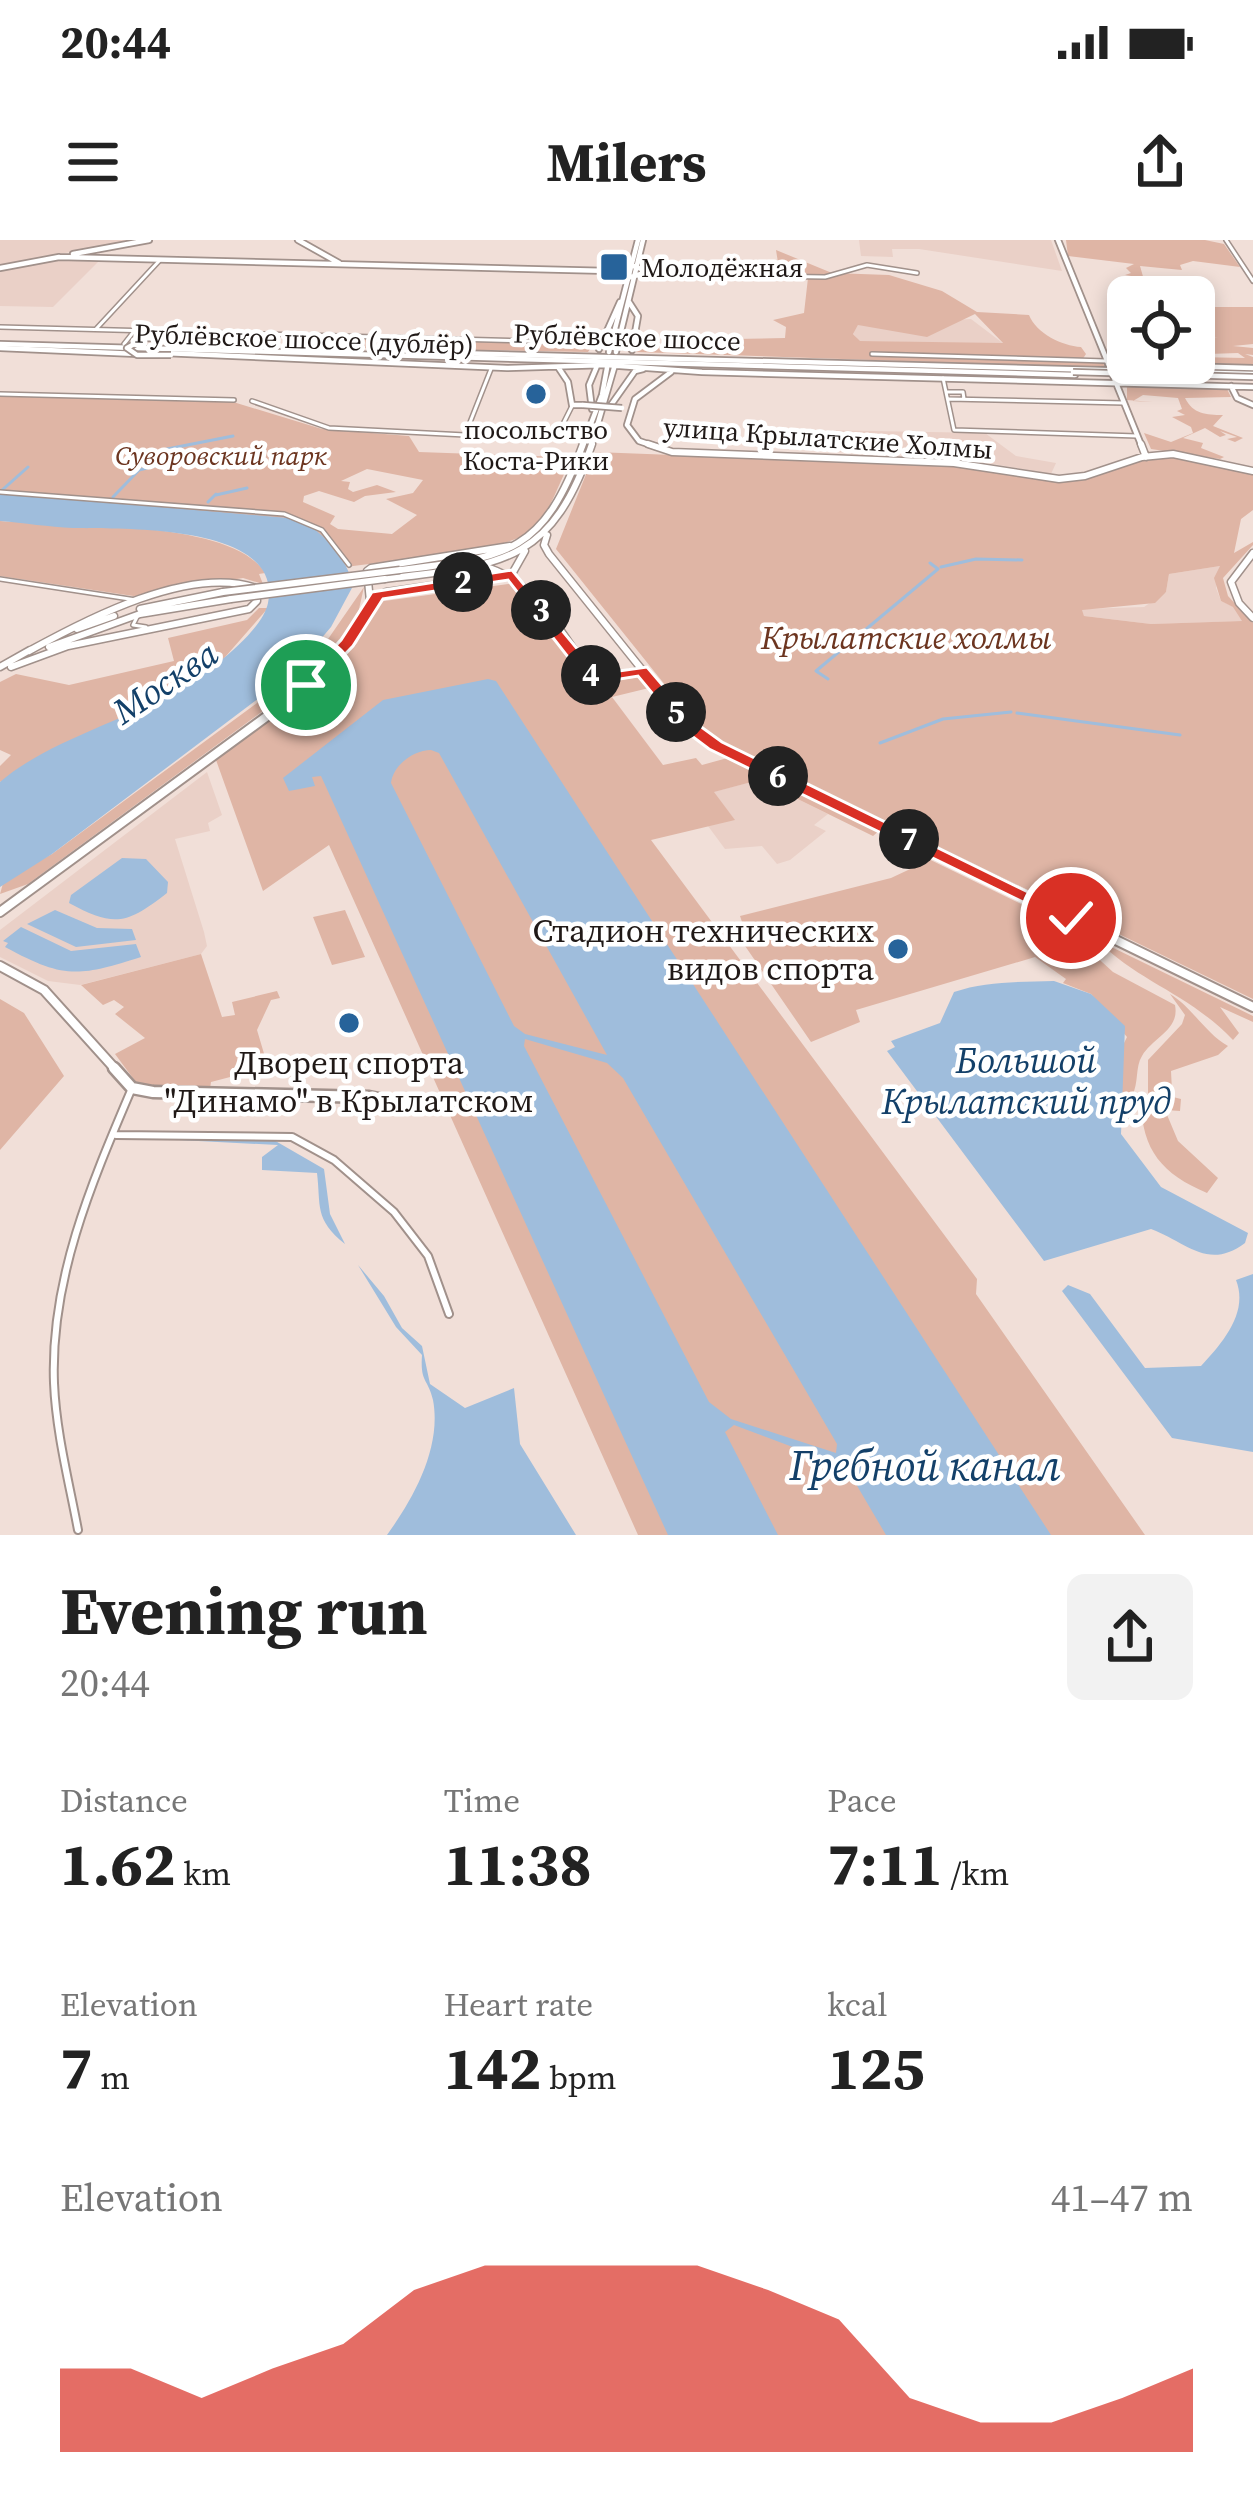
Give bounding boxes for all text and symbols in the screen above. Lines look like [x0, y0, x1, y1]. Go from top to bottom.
text: 20:44 [60, 11, 171, 73]
text: Milers [546, 125, 707, 199]
icon: menu [60, 129, 126, 195]
icon: share [1127, 129, 1193, 195]
place label: Молодёжная [641, 249, 803, 286]
marker: Молодёжная [598, 251, 630, 283]
map controls [1107, 276, 1215, 384]
button: locate [1107, 276, 1215, 384]
street label: Рублёвское шоссе (дублёр) [134, 315, 474, 363]
street label: Рублёвское шоссе [513, 315, 741, 359]
marker: посольство Коста-Рики [523, 381, 549, 407]
street label: улица Крылатские Холмы [662, 408, 994, 468]
place label: посольство Коста-Рики [463, 411, 609, 479]
park label: Суворовский парк [115, 437, 328, 474]
pin: 2 [433, 552, 493, 612]
text: 2 [454, 559, 472, 604]
pin: 3 [511, 580, 571, 640]
text: 3 [532, 587, 550, 632]
park label: Крылатские холмы [760, 615, 1051, 660]
water label: Москва [102, 629, 228, 736]
pin [255, 634, 357, 736]
pin: 4 [561, 645, 621, 705]
icon: arrive [273, 652, 339, 718]
text: 4 [582, 652, 600, 697]
pin: 5 [646, 682, 706, 742]
text: 5 [667, 689, 685, 734]
pin: 6 [748, 746, 808, 806]
text: 6 [769, 753, 787, 798]
pin: 7 [879, 809, 939, 869]
text: 7 [900, 816, 918, 861]
pin [1020, 867, 1122, 969]
icon: check [1038, 885, 1104, 951]
place label: Стадион технических видов спорта [532, 908, 875, 991]
marker: Стадион технических видов спорта [885, 936, 911, 962]
marker: Дворец спорта "Динамо" в Крылатском [336, 1010, 362, 1036]
water label: Большой Крылатский пруд [880, 1036, 1171, 1126]
place label: Дворец спорта "Динамо" в Крылатском [165, 1040, 533, 1123]
water label: Гребной канал [788, 1436, 1061, 1494]
text: Evening run [60, 1566, 428, 1656]
button: share [1067, 1574, 1193, 1700]
text: 20:44 [60, 1656, 150, 1709]
text: Distance [60, 1778, 188, 1823]
text: Time [444, 1778, 520, 1823]
text: Pace [827, 1778, 897, 1823]
text: 1.62 [60, 1823, 176, 1905]
text: 11:38 [444, 1823, 592, 1905]
text: 7:11 [827, 1823, 943, 1905]
text: km [176, 1851, 231, 1896]
text: /km [943, 1851, 1009, 1896]
text: Elevation [60, 1982, 198, 2027]
text: Heart rate [444, 1982, 593, 2027]
text: kcal [827, 1982, 887, 2027]
text: 7 [60, 2027, 93, 2109]
text: 142 [444, 2027, 541, 2109]
text: 125 [827, 2027, 925, 2109]
text: m [93, 2055, 130, 2100]
text: bpm [541, 2055, 617, 2100]
text: Elevation [60, 2171, 223, 2224]
text: 41–47 m [1051, 2171, 1193, 2224]

